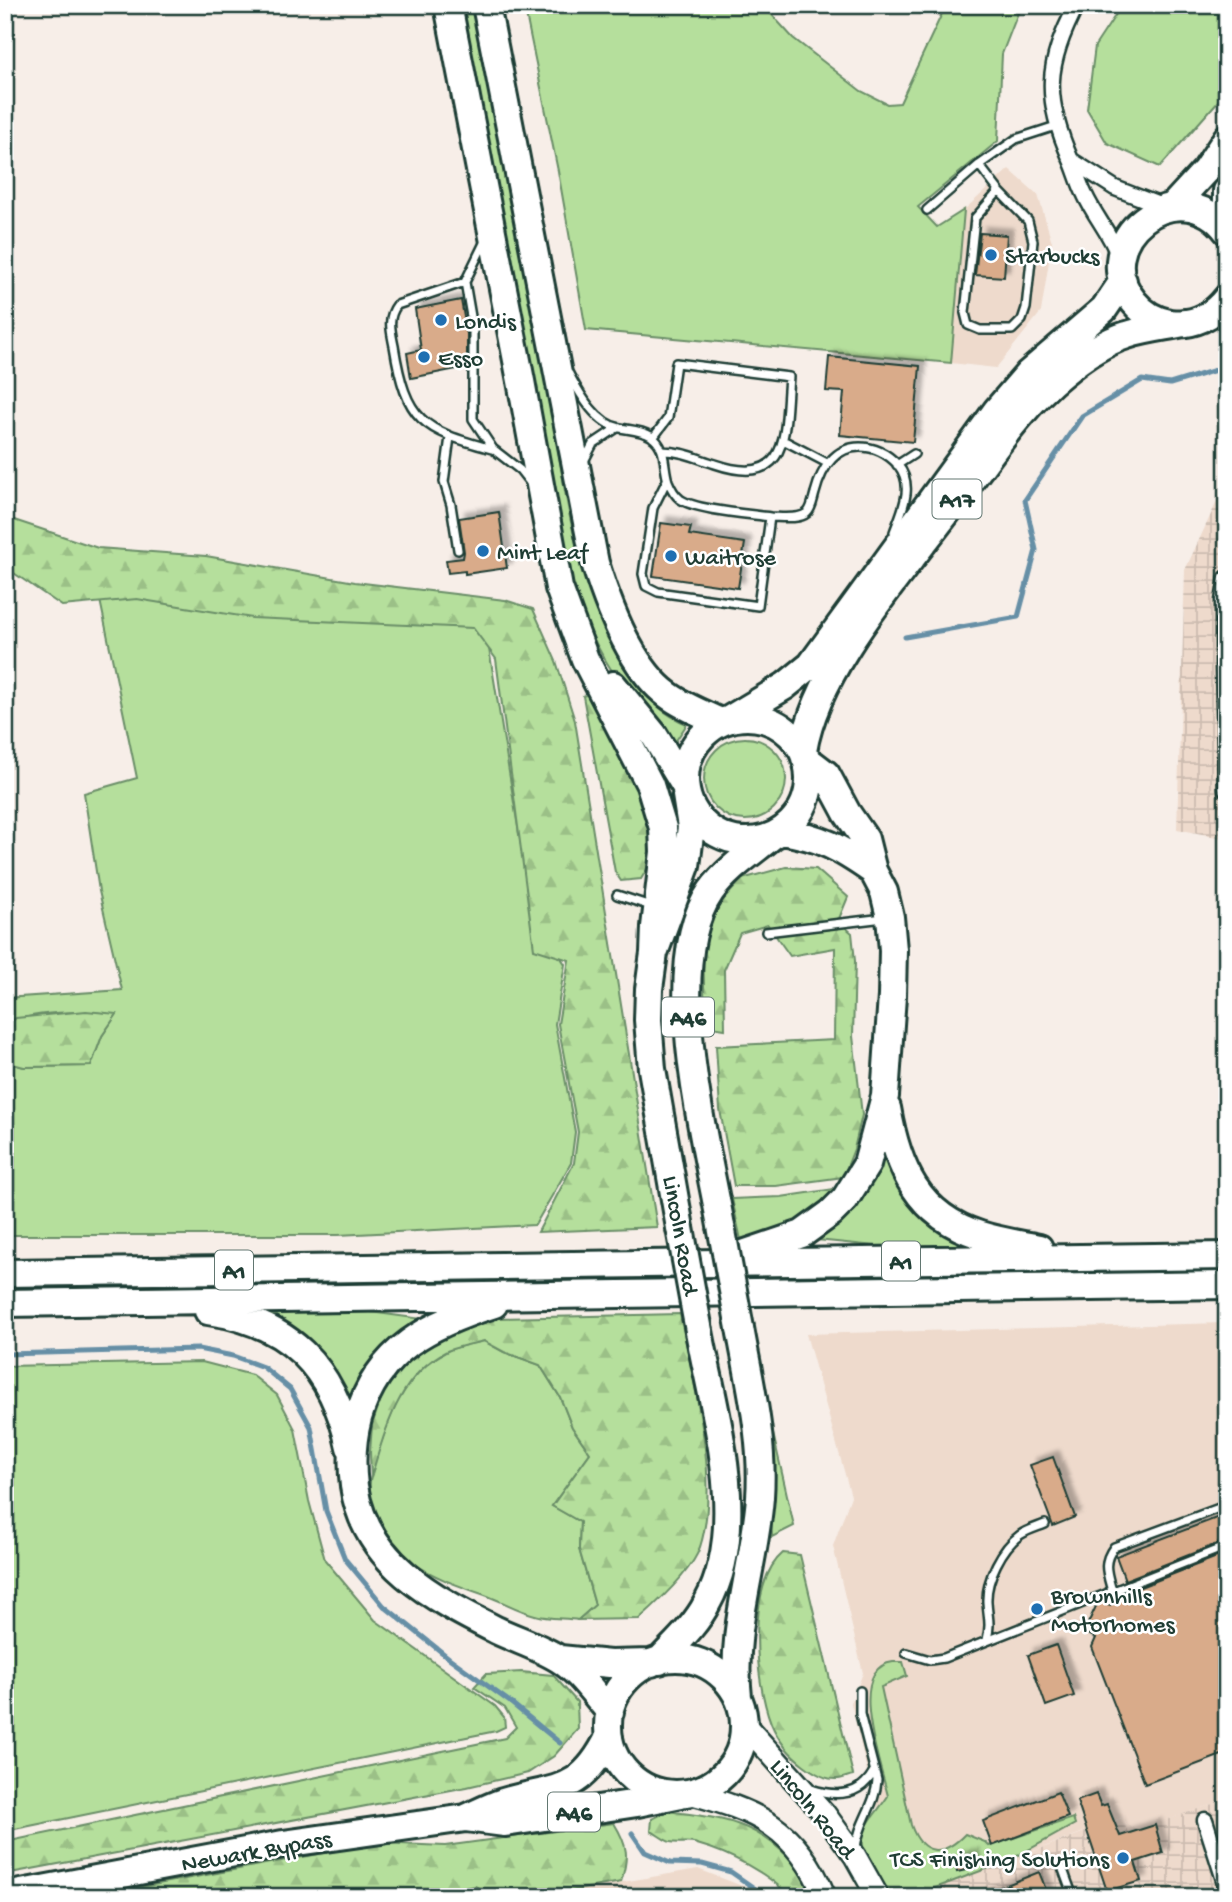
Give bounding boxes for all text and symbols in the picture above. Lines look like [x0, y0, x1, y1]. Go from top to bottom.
place label: Starbucks [1005, 244, 1101, 273]
marker: Starbucks [983, 247, 999, 263]
place label: Londis [455, 309, 517, 338]
marker: Londis [433, 312, 449, 328]
place label: Esso [438, 346, 483, 375]
marker: Esso [416, 349, 432, 365]
road number: A17 [932, 480, 982, 519]
place label: Mint Leaf [497, 540, 589, 569]
marker: Mint Leaf [475, 543, 491, 559]
place label: Waitrose [685, 545, 777, 574]
marker: Waitrose [663, 548, 679, 564]
road number: A46 [662, 998, 714, 1036]
street label: Lincoln Road [654, 1174, 704, 1300]
road number: A1 [882, 1242, 920, 1280]
road number: A1 [215, 1250, 253, 1289]
place label: Brownhills Motorhomes [1050, 1584, 1176, 1641]
marker: Brownhills Motorhomes [1029, 1601, 1045, 1617]
street label: Lincoln Road [762, 1754, 862, 1868]
road number: A46 [548, 1792, 600, 1831]
street label: Newark Bypass [179, 1826, 335, 1881]
place label: TCS Finishing Solutions [888, 1847, 1110, 1876]
marker: TCS Finishing Solutions [1115, 1850, 1131, 1866]

